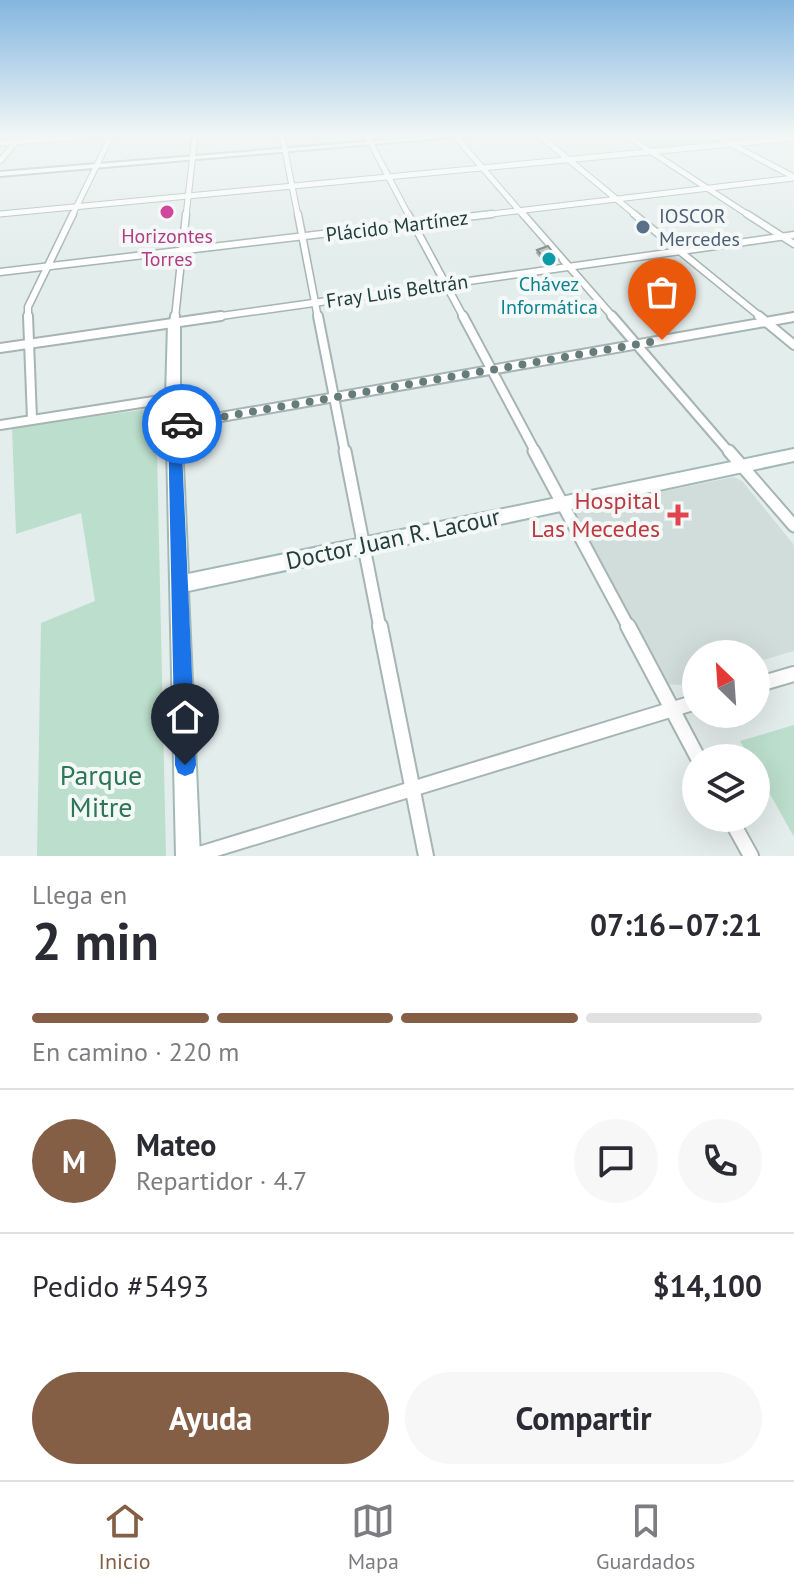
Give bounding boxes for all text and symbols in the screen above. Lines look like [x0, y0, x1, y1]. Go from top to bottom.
marker: Horizontes Torres [158, 203, 176, 221]
place label: IOSCOR Mercedes [659, 203, 740, 252]
street label: Plácido Martínez [324, 204, 470, 248]
marker: IOSCOR Mercedes [634, 218, 652, 236]
place label: Horizontes Torres [121, 223, 213, 272]
marker: Chávez Informática [540, 250, 558, 268]
pin [628, 258, 696, 340]
street label: Fray Luis Beltrán [324, 268, 470, 314]
icon: bag [640, 270, 684, 314]
place label: Chávez Informática [500, 271, 598, 320]
courier [142, 384, 222, 464]
icon: car [160, 402, 204, 446]
place label: Hospital Las Mecedes [531, 485, 660, 544]
street label: Doctor Juan R. Lacour [283, 501, 503, 576]
marker: Hospital Las Mecedes [667, 504, 689, 526]
north arrow [682, 640, 770, 728]
map controls [682, 640, 770, 832]
pin [151, 683, 219, 765]
icon: home [163, 695, 207, 739]
button: layers [682, 744, 770, 832]
park label: Parque Mitre [60, 756, 142, 825]
text: Llega en [32, 878, 127, 911]
text: 07:16–07:21 [590, 905, 762, 944]
text: 2 min [32, 907, 159, 974]
text: En camino · 220 m [32, 1035, 239, 1068]
button: chat [574, 1119, 658, 1203]
button: phone [678, 1119, 762, 1203]
text: Mateo [136, 1125, 216, 1164]
text: M [62, 1142, 86, 1181]
text: Repartidor · 4.7 [136, 1164, 307, 1197]
text: Pedido #5493 [32, 1266, 209, 1305]
text: $14,100 [652, 1266, 762, 1305]
button: Ayuda [32, 1372, 389, 1464]
button: Compartir [405, 1372, 762, 1464]
tab: Inicio [99, 1499, 151, 1575]
tab: Mapa [348, 1499, 399, 1575]
tab: Guardados [596, 1499, 695, 1575]

